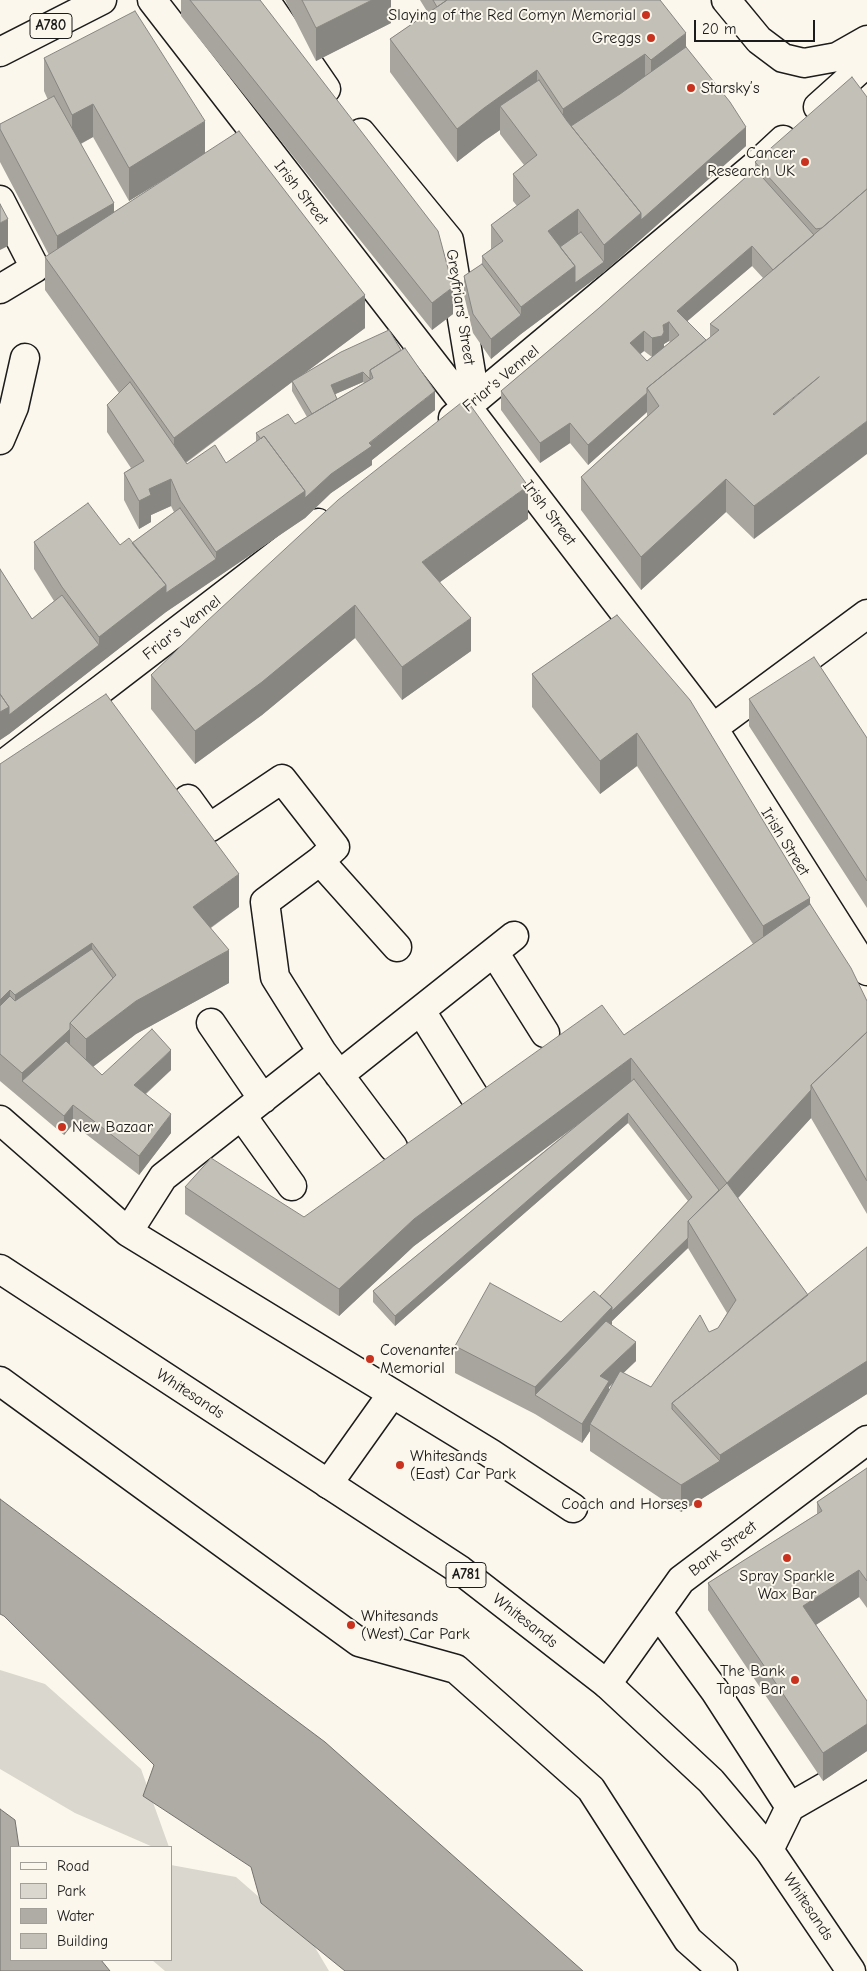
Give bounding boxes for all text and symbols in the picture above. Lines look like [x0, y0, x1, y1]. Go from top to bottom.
place label: Slaying of the Red Comyn Memorial [388, 5, 636, 25]
marker: Slaying of the Red Comyn Memorial [640, 9, 652, 21]
scale bar [697, 10, 818, 42]
road number: A780 [30, 14, 72, 38]
text: 20 m [702, 20, 736, 38]
place label: Greggs [592, 28, 641, 48]
marker: Greggs [645, 32, 657, 44]
place label: Starsky’s [701, 78, 760, 98]
marker: Starsky’s [685, 82, 697, 94]
place label: Cancer Research UK [707, 143, 795, 181]
marker: Cancer Research UK [799, 156, 811, 168]
street label: Irish Street [270, 157, 332, 229]
street label: Greyfriars' Street [441, 248, 479, 366]
street label: Friar's Vennel [459, 341, 543, 417]
street label: Irish Street [518, 477, 580, 549]
street label: Friar's Vennel [139, 592, 225, 664]
street label: Irish Street [756, 804, 814, 880]
place label: New Bazaar [72, 1117, 153, 1137]
marker: New Bazaar [56, 1121, 68, 1133]
place label: Covenanter Memorial [380, 1340, 457, 1378]
marker: Covenanter Memorial [364, 1353, 376, 1365]
street label: Whitesands [152, 1365, 228, 1423]
place label: Whitesands (East) Car Park [410, 1446, 516, 1484]
marker: Whitesands (East) Car Park [394, 1459, 406, 1471]
place label: Coach and Horses [561, 1494, 688, 1514]
marker: Coach and Horses [692, 1498, 704, 1510]
street label: Bank Street [685, 1517, 761, 1581]
marker: Spray Sparkle Wax Bar [781, 1552, 793, 1564]
road number: A781 [446, 1562, 486, 1588]
place label: Spray Sparkle Wax Bar [739, 1566, 835, 1604]
street label: Whitesands [489, 1590, 561, 1652]
place label: Whitesands (West) Car Park [361, 1606, 470, 1644]
marker: Whitesands (West) Car Park [345, 1619, 357, 1631]
place label: The Bank Tapas Bar [717, 1661, 785, 1699]
marker: The Bank Tapas Bar [789, 1674, 801, 1686]
legend [10, 1846, 172, 1961]
text: Road [57, 1857, 89, 1875]
street label: Whitesands [778, 1870, 838, 1944]
text: Park [57, 1882, 86, 1900]
text: Water [57, 1907, 94, 1925]
text: Building [57, 1932, 108, 1950]

